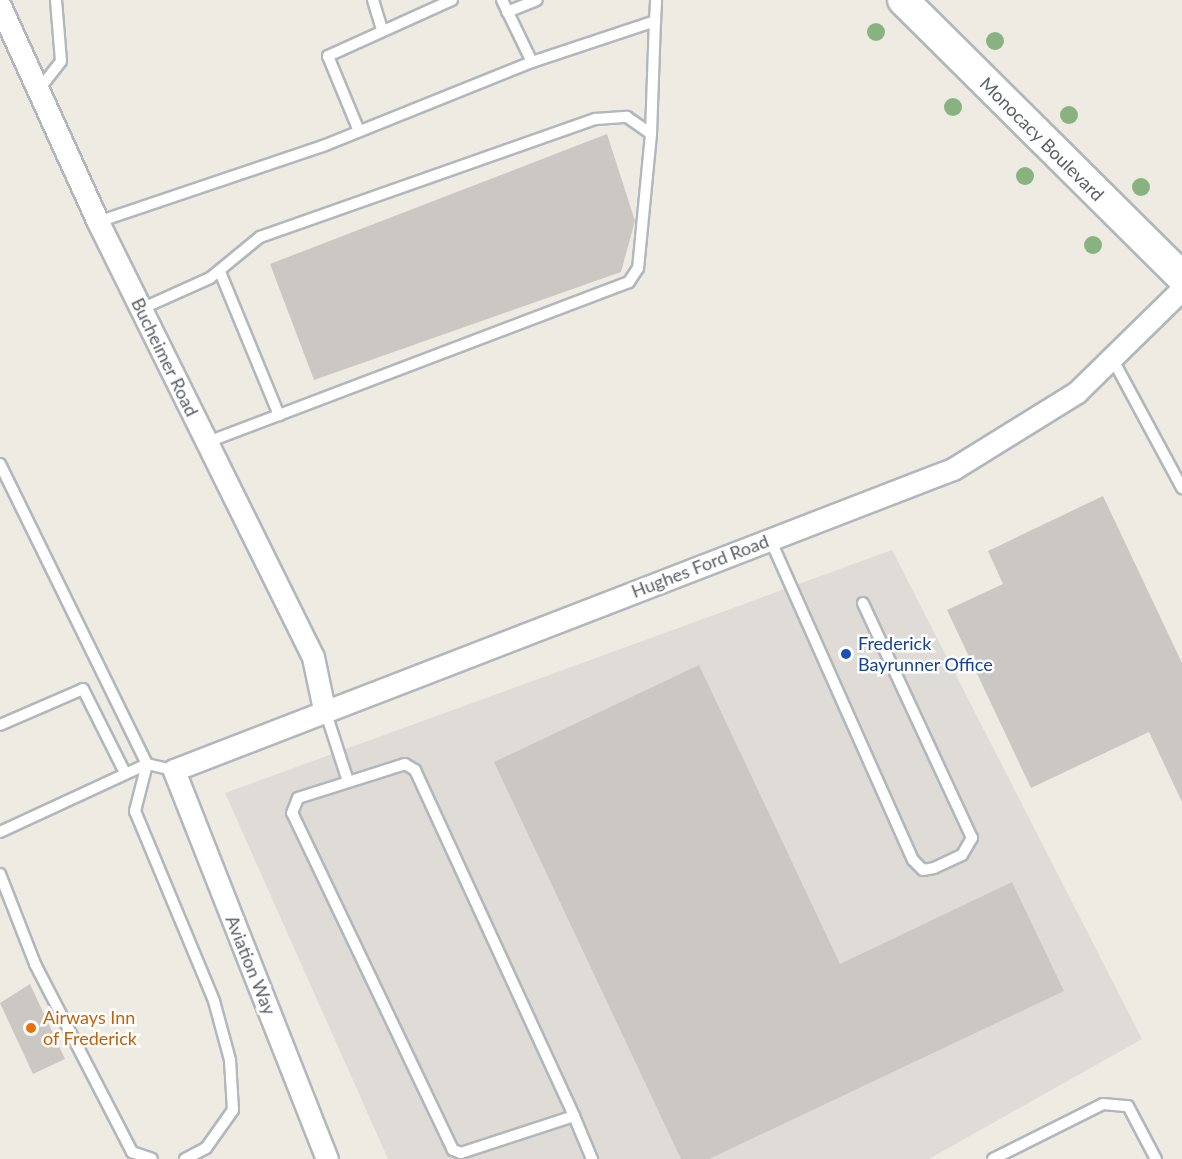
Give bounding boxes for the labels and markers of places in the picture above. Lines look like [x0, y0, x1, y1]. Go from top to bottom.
place label: Frederick Bayrunner Office [858, 633, 993, 676]
marker: Frederick Bayrunner Office [839, 647, 853, 661]
place label: Airways Inn of Frederick [43, 1007, 137, 1050]
marker: Airways Inn of Frederick [24, 1021, 38, 1035]

